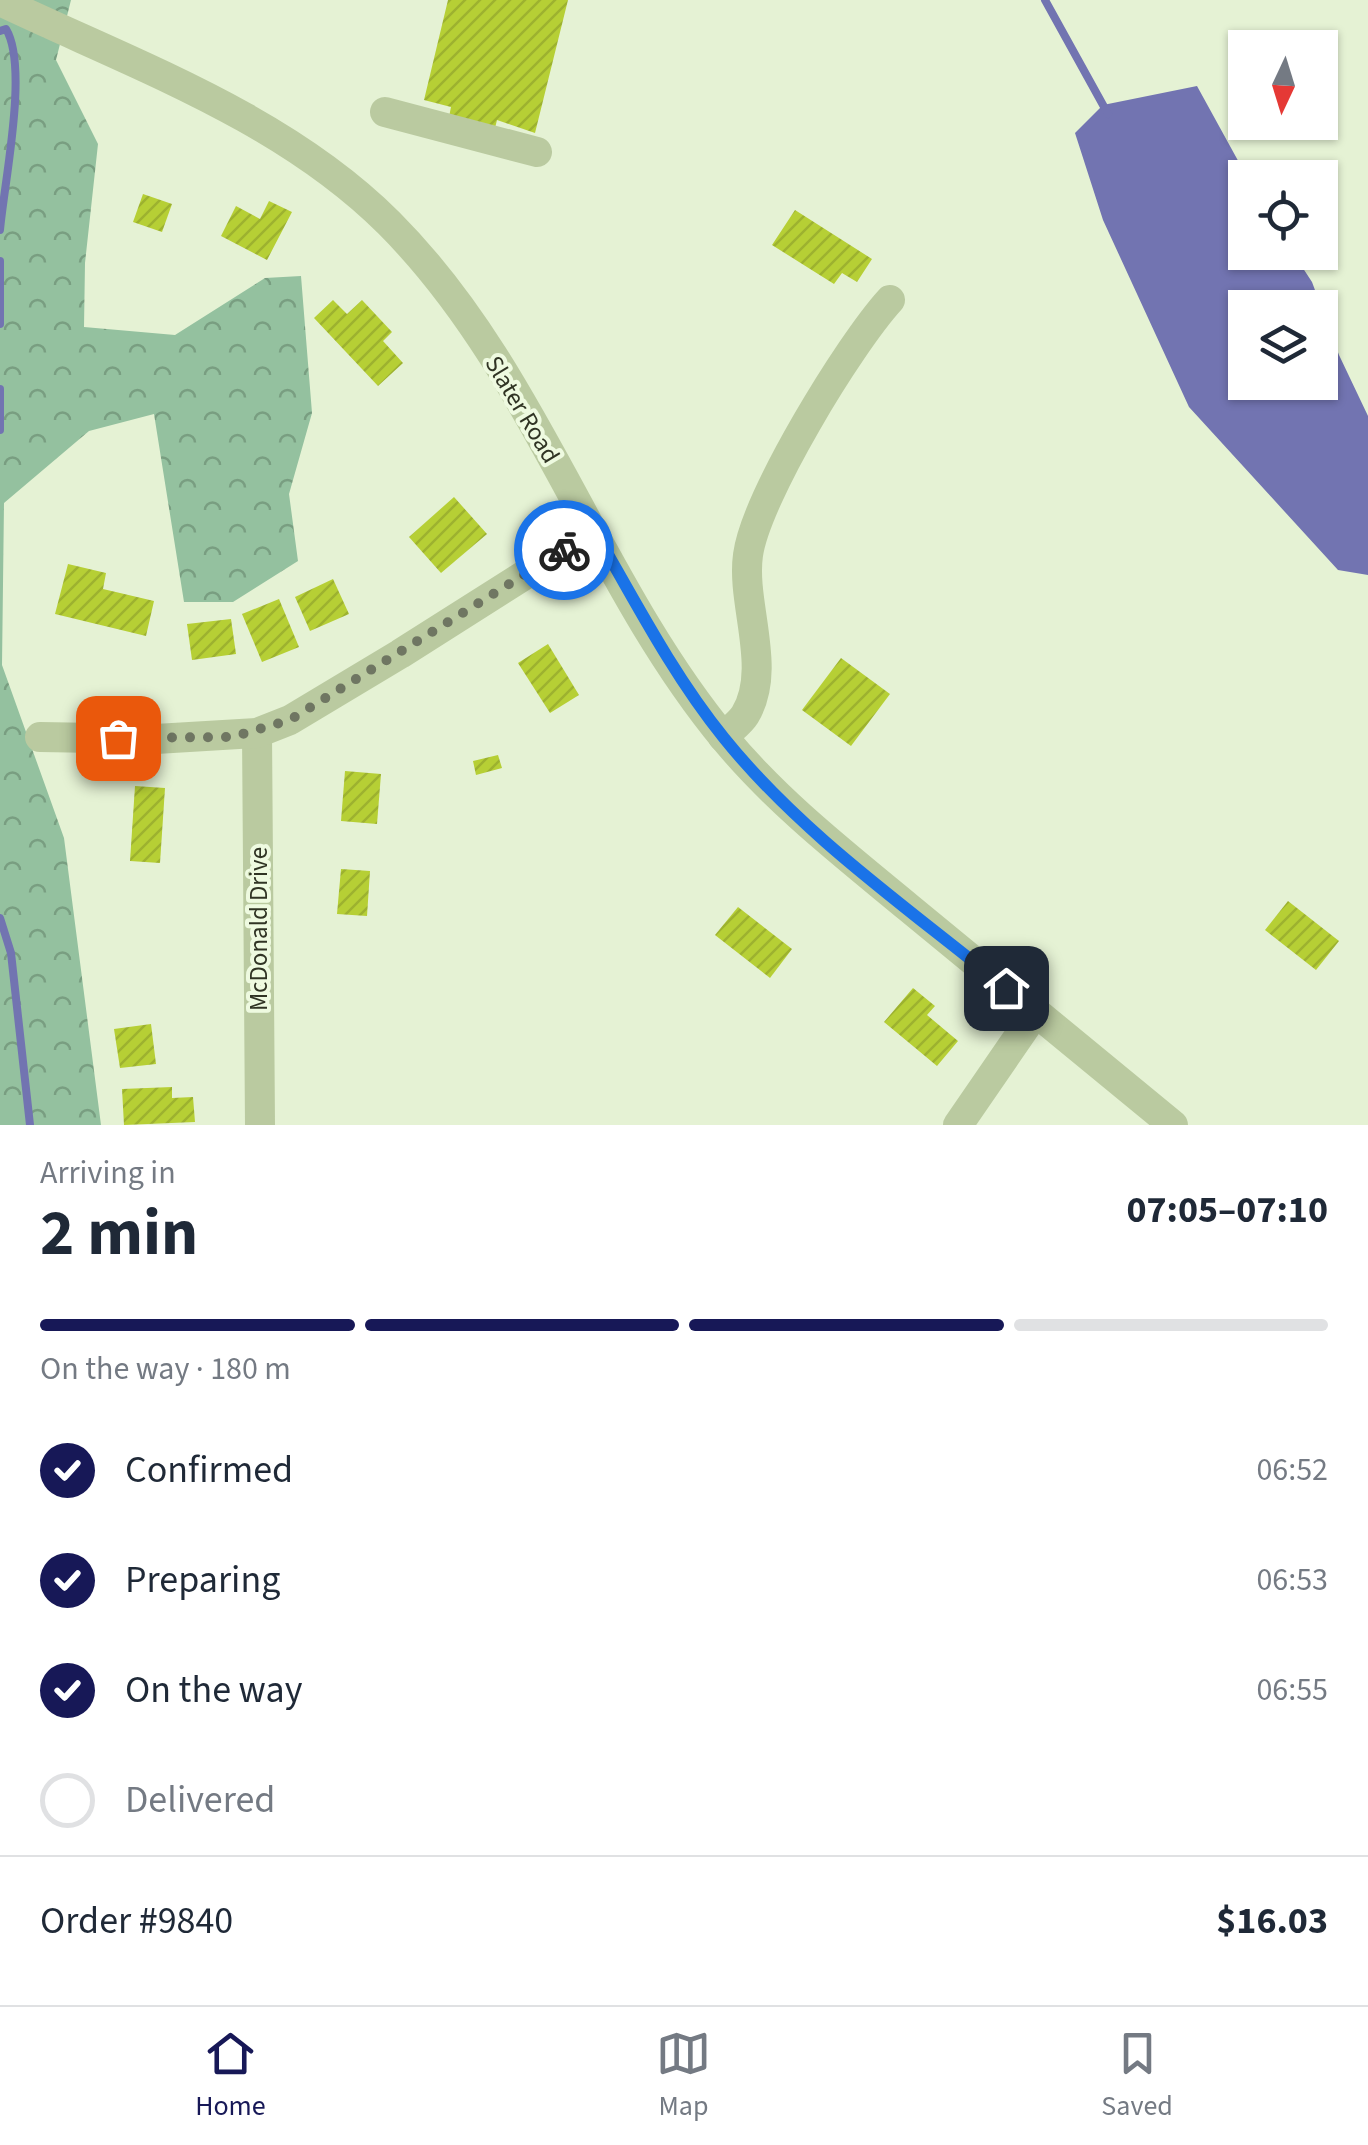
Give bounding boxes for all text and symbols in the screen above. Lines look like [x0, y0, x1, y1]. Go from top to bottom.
north arrow [1228, 30, 1338, 140]
map controls [1228, 30, 1338, 400]
button: locate [1228, 160, 1338, 270]
button: layers [1228, 290, 1338, 400]
street label: Slater Road [476, 349, 568, 470]
courier [514, 500, 614, 600]
icon: bike [537, 523, 592, 578]
pin [76, 696, 161, 781]
icon: bag [91, 711, 146, 766]
street label: McDonald Drive [241, 847, 277, 1011]
pin [964, 946, 1049, 1031]
icon: home [979, 961, 1034, 1016]
text: Arriving in [40, 1150, 176, 1196]
text: 07:05–07:10 [1126, 1183, 1328, 1237]
text: 2 min [40, 1187, 198, 1280]
text: On the way · 180 m [40, 1346, 291, 1392]
icon: check [40, 1443, 95, 1498]
text: Confirmed [125, 1443, 293, 1497]
text: 06:52 [1256, 1447, 1328, 1493]
icon: check [40, 1553, 95, 1608]
text: Preparing [125, 1553, 280, 1607]
text: 06:53 [1256, 1557, 1328, 1603]
icon: check [40, 1663, 95, 1718]
text: On the way [125, 1663, 302, 1717]
text: 06:55 [1256, 1667, 1328, 1713]
text: Delivered [125, 1773, 275, 1827]
text: Order #9840 [40, 1894, 233, 1948]
text: $16.03 [1216, 1894, 1328, 1948]
tab: Home [195, 2026, 266, 2126]
tab: Map [656, 2026, 711, 2126]
tab: Saved [1101, 2026, 1173, 2126]

